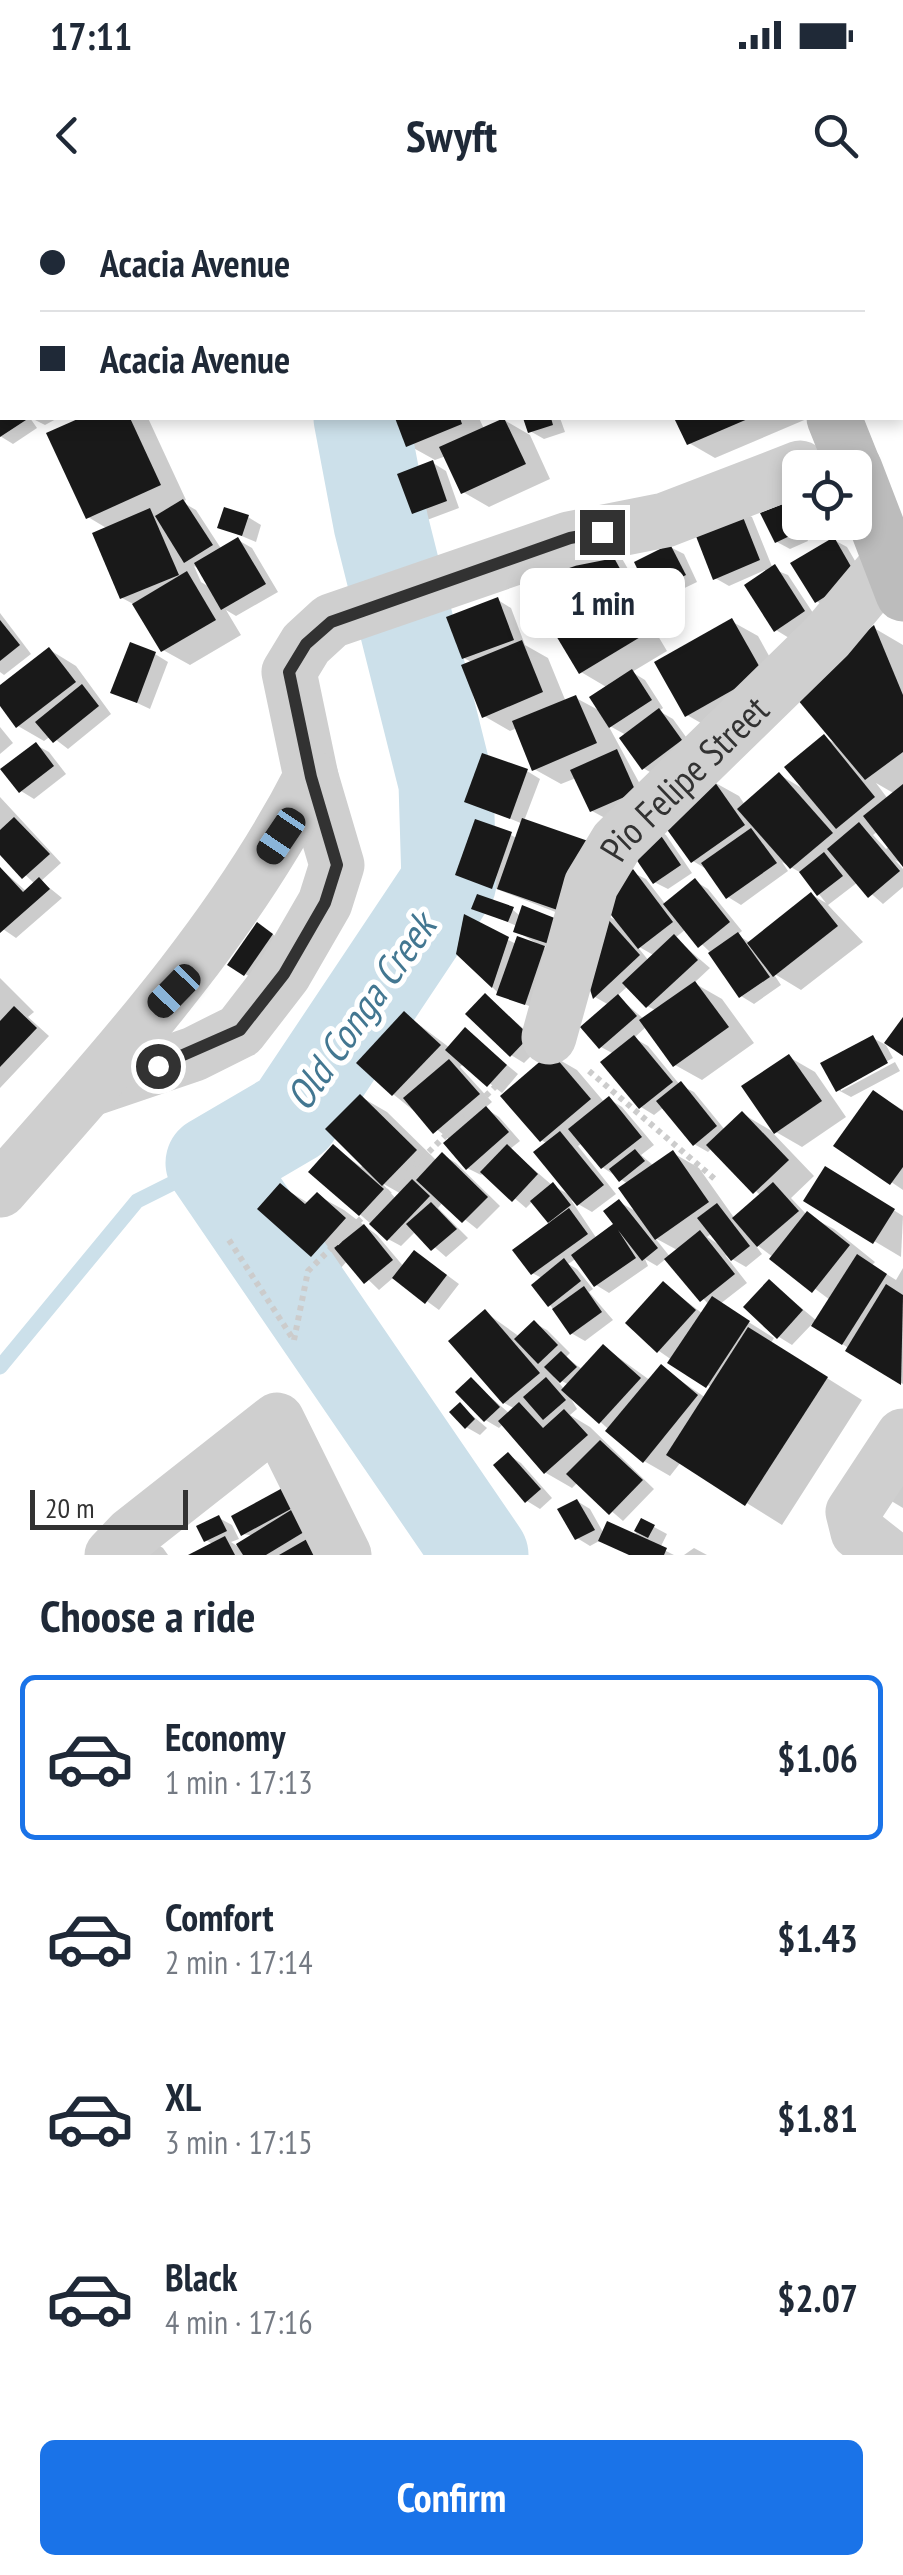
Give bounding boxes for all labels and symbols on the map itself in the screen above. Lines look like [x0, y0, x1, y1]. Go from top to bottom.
route end [580, 510, 625, 555]
callout: 1 min [520, 567, 684, 637]
street label: Pio Felipe Street [587, 684, 778, 869]
car [252, 803, 310, 869]
water label: Old Conga Creek [273, 899, 449, 1119]
car [142, 959, 206, 1023]
route start [136, 1044, 181, 1089]
scale bar [30, 1485, 188, 1530]

